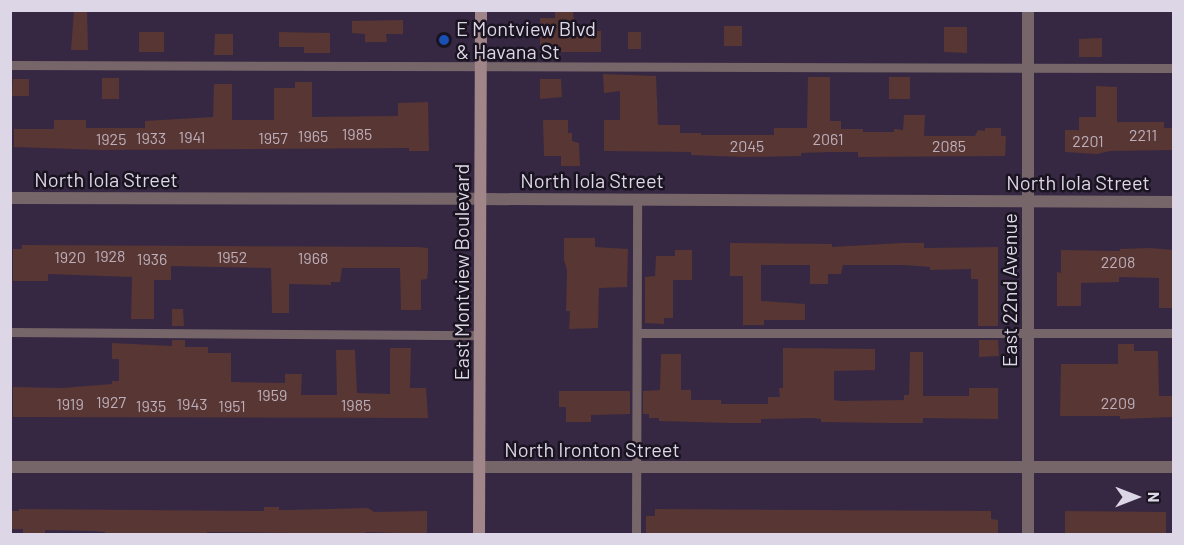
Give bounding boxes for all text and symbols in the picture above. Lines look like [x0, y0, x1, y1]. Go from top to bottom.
place label: E Montview Blvd & Havana St [456, 16, 596, 63]
marker: E Montview Blvd & Havana St [437, 33, 451, 47]
house number: 1985 [342, 124, 372, 144]
house number: 2211 [1129, 125, 1157, 145]
house number: 1965 [298, 126, 328, 146]
house number: 1941 [179, 127, 205, 147]
house number: 1933 [136, 128, 166, 148]
house number: 1957 [258, 128, 288, 148]
house number: 1925 [96, 129, 126, 149]
house number: 2061 [812, 129, 844, 149]
house number: 2201 [1072, 131, 1104, 151]
house number: 2045 [730, 136, 764, 156]
house number: 2085 [932, 136, 966, 156]
street label: East Montview Boulevard [449, 164, 473, 380]
street label: North Iola Street [34, 167, 178, 191]
street label: North Iola Street [520, 168, 664, 192]
street label: North Iola Street [1006, 170, 1150, 194]
street label: East 22nd Avenue [997, 213, 1021, 367]
house number: 1928 [95, 246, 125, 266]
house number: 1920 [54, 247, 86, 267]
house number: 1952 [217, 247, 247, 267]
house number: 1968 [298, 248, 328, 268]
house number: 1936 [137, 249, 167, 269]
house number: 2208 [1101, 252, 1135, 272]
house number: 1959 [257, 385, 287, 405]
house number: 1927 [96, 392, 126, 412]
house number: 2209 [1101, 393, 1135, 413]
house number: 1919 [56, 394, 84, 414]
house number: 1943 [177, 394, 207, 414]
house number: 1985 [341, 395, 371, 415]
house number: 1935 [136, 396, 166, 416]
house number: 1951 [218, 396, 246, 416]
street label: North Ironton Street [504, 437, 680, 461]
north arrow [1106, 467, 1166, 527]
text: N [1145, 492, 1164, 502]

